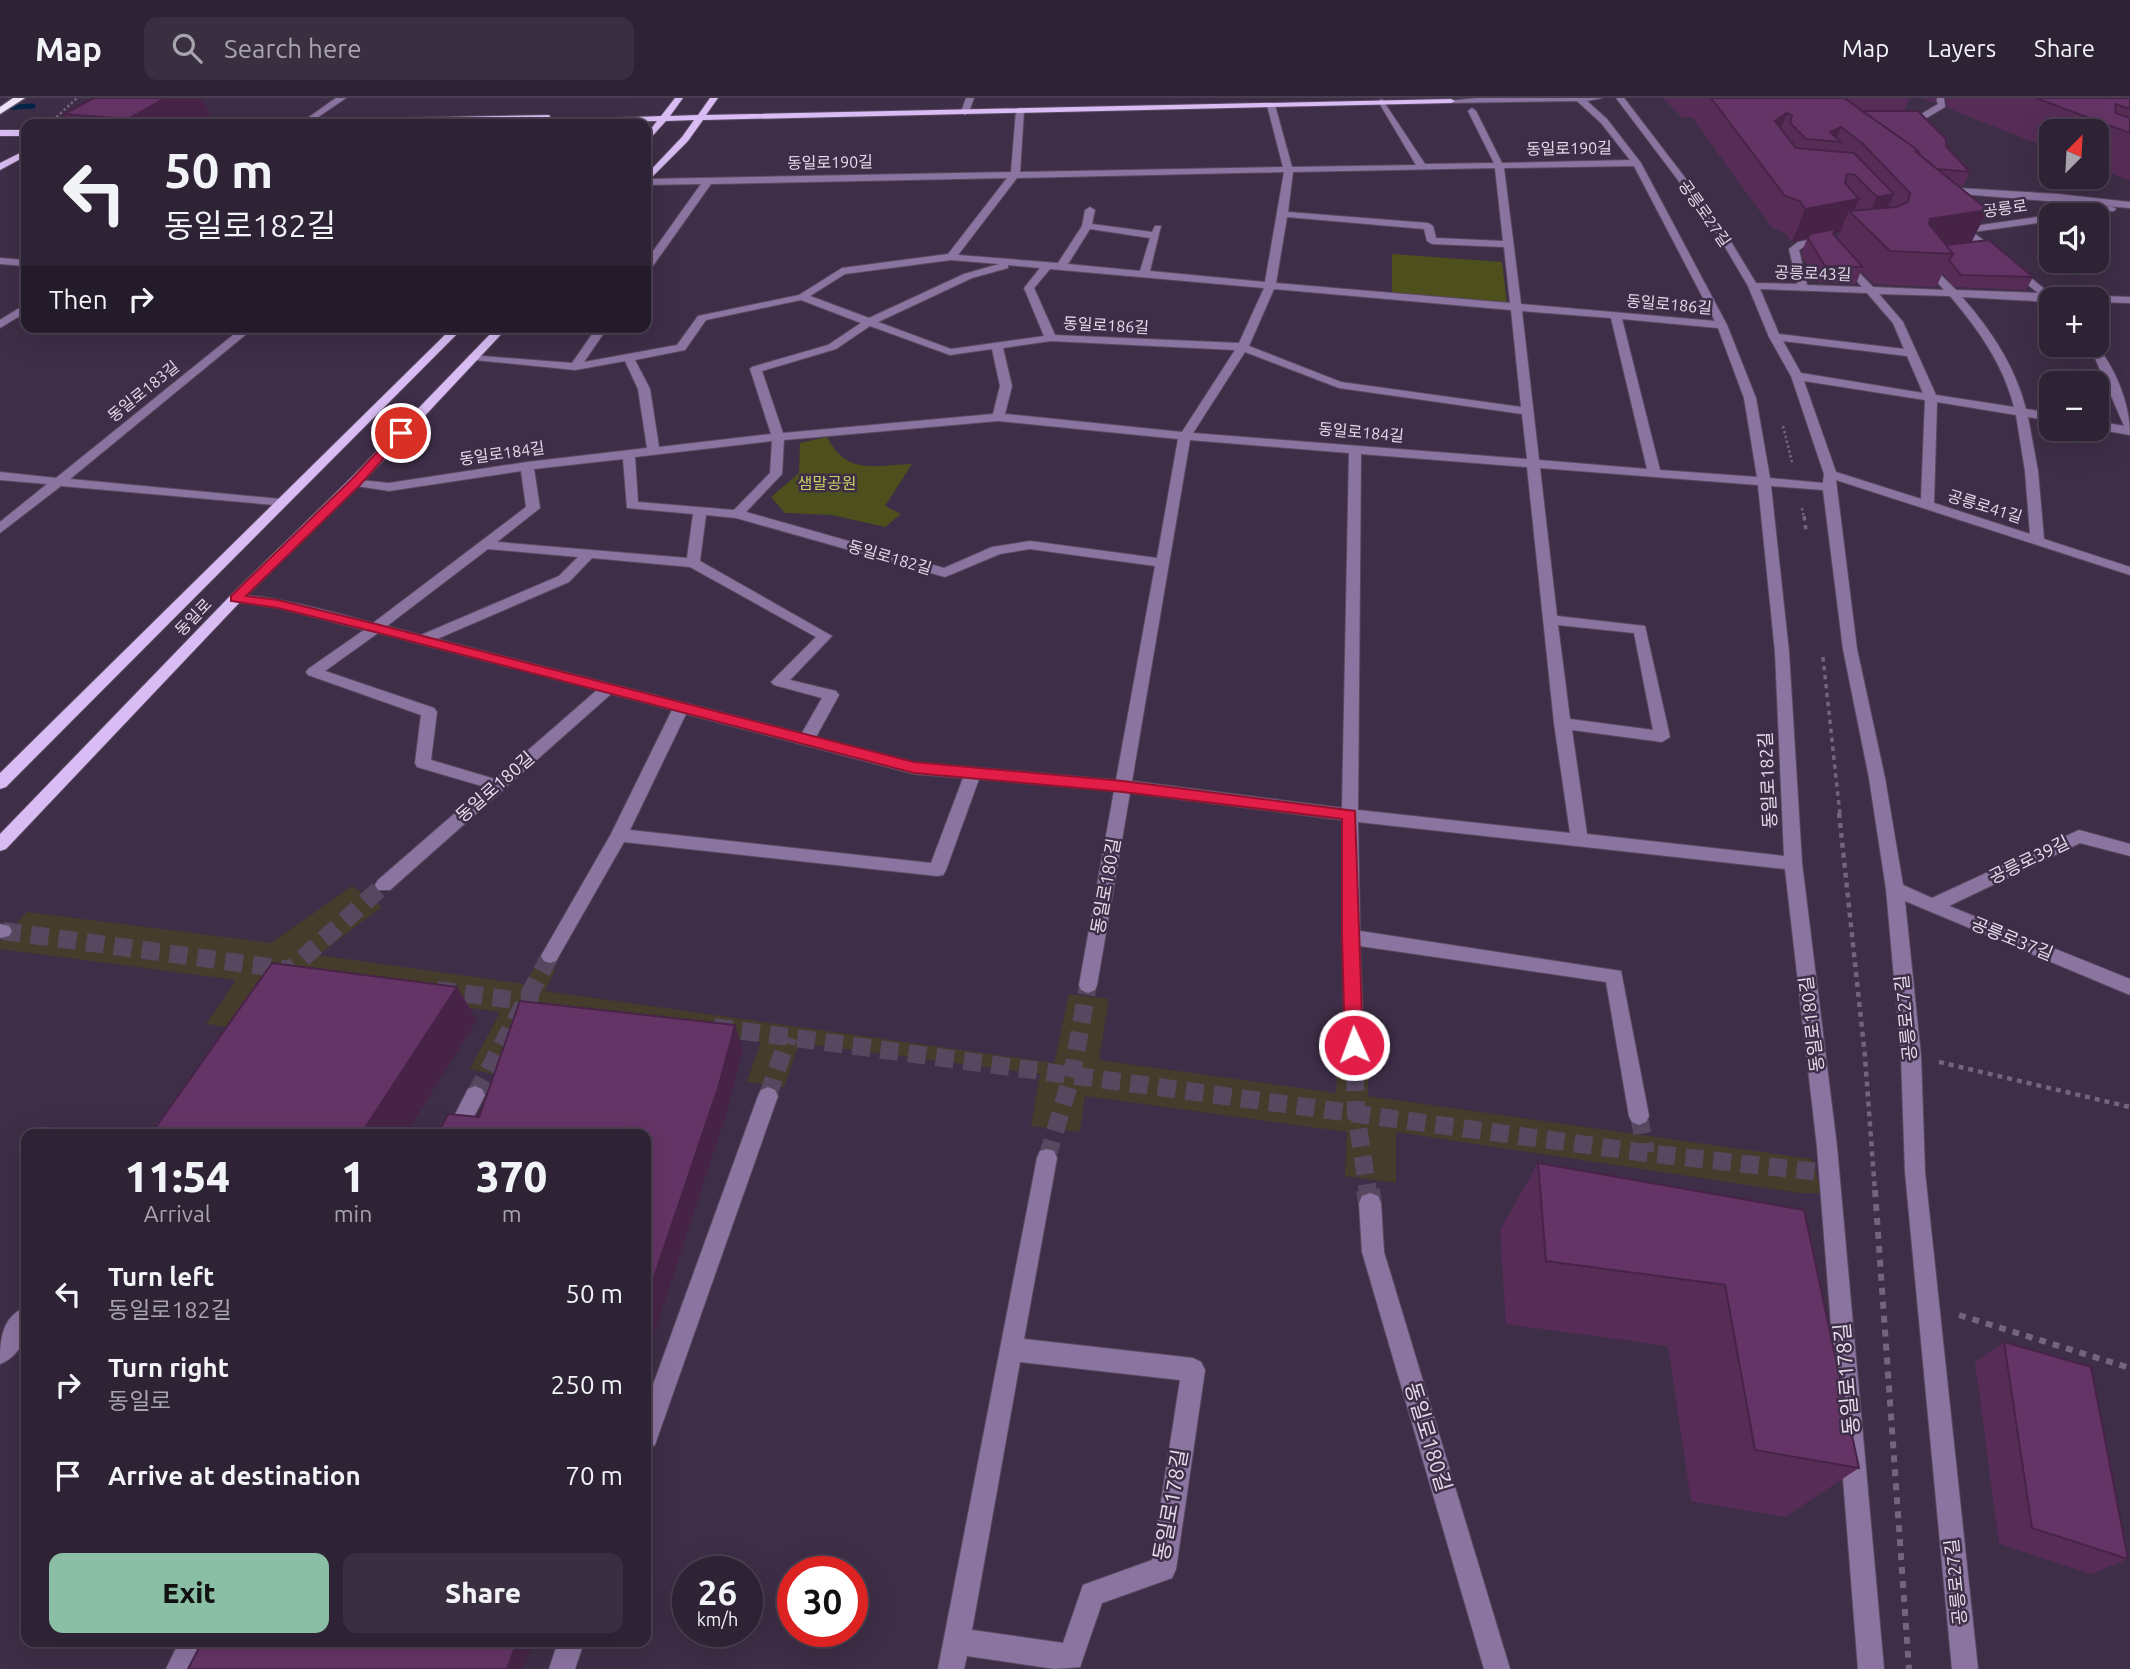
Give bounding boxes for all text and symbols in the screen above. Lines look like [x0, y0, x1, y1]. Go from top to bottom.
search box [144, 17, 634, 80]
icon: search [168, 29, 206, 67]
text: Map [35, 30, 102, 67]
text: Search here [224, 34, 362, 63]
text: Map [1842, 35, 1889, 62]
text: Layers [1927, 35, 1996, 62]
text: Share [2034, 35, 2095, 62]
north arrow [2039, 119, 2109, 189]
map controls [2039, 119, 2109, 441]
street label: 동일로190길 [1526, 138, 1612, 158]
text: 50 m [164, 142, 273, 197]
icon: left [49, 147, 140, 238]
street label: 동일로190길 [787, 152, 873, 172]
street label: 공릉로27길 [1676, 176, 1734, 250]
street label: 공릉로 [1982, 196, 2028, 220]
button: sound [2039, 203, 2109, 273]
text: 동일로182길 [164, 207, 336, 243]
street label: 공릉로43길 [1774, 263, 1852, 283]
icon: right [122, 280, 160, 318]
text: Then [49, 285, 108, 314]
button: + [2039, 287, 2109, 357]
street label: 동일로186길 [1625, 291, 1713, 317]
street label: 동일로186길 [1063, 314, 1149, 336]
street label: 동일로183길 [104, 357, 182, 425]
button: − [2039, 371, 2109, 441]
pin [371, 403, 431, 463]
icon: arrive [382, 414, 420, 452]
street label: 동일로184길 [1317, 419, 1405, 445]
street label: 동일로184길 [458, 438, 546, 468]
park label: 샘말공원 [798, 474, 856, 492]
street label: 공릉로41길 [1946, 486, 2024, 526]
street label: 동일로182길 [846, 537, 934, 577]
street label: 동일로 [171, 595, 215, 639]
street label: 동일로182길 [1754, 731, 1780, 829]
street label: 동일로180길 [451, 747, 537, 826]
street label: 공릉로39길 [1985, 831, 2072, 887]
street label: 동일로180길 [1087, 836, 1123, 935]
street label: 공릉로37길 [1969, 913, 2056, 964]
street label: 공릉로27길 [1891, 974, 1919, 1062]
street label: 동일로180길 [1795, 975, 1827, 1073]
position arrow [1317, 1008, 1391, 1082]
text: 11:54 [125, 1153, 230, 1200]
text: 1 [341, 1153, 365, 1200]
text: 370 [476, 1153, 547, 1200]
text: Arrival [144, 1201, 211, 1226]
text: min [334, 1201, 372, 1226]
text: m [502, 1201, 522, 1226]
text: Turn left [108, 1262, 214, 1291]
icon: left [49, 1275, 87, 1313]
text: 50 m [565, 1279, 623, 1308]
text: 동일로182길 [108, 1297, 232, 1322]
street label: 동일로178길 [1829, 1322, 1863, 1436]
text: Turn right [108, 1353, 229, 1382]
icon: right [49, 1366, 87, 1404]
text: 250 m [551, 1370, 623, 1399]
street label: 동일로180길 [1401, 1379, 1457, 1494]
text: 동일로 [108, 1388, 171, 1413]
street label: 동일로178길 [1148, 1447, 1192, 1562]
icon: arrive [49, 1457, 87, 1495]
text: Arrive at destination [108, 1461, 361, 1490]
text: 70 m [565, 1461, 623, 1490]
street label: 공릉로27길 [1941, 1538, 1969, 1626]
button: Exit [49, 1553, 329, 1633]
button: Share [343, 1553, 623, 1633]
speed limit sign: 30 [777, 1556, 868, 1647]
text: 26 [698, 1572, 737, 1612]
text: km/h [697, 1609, 738, 1629]

